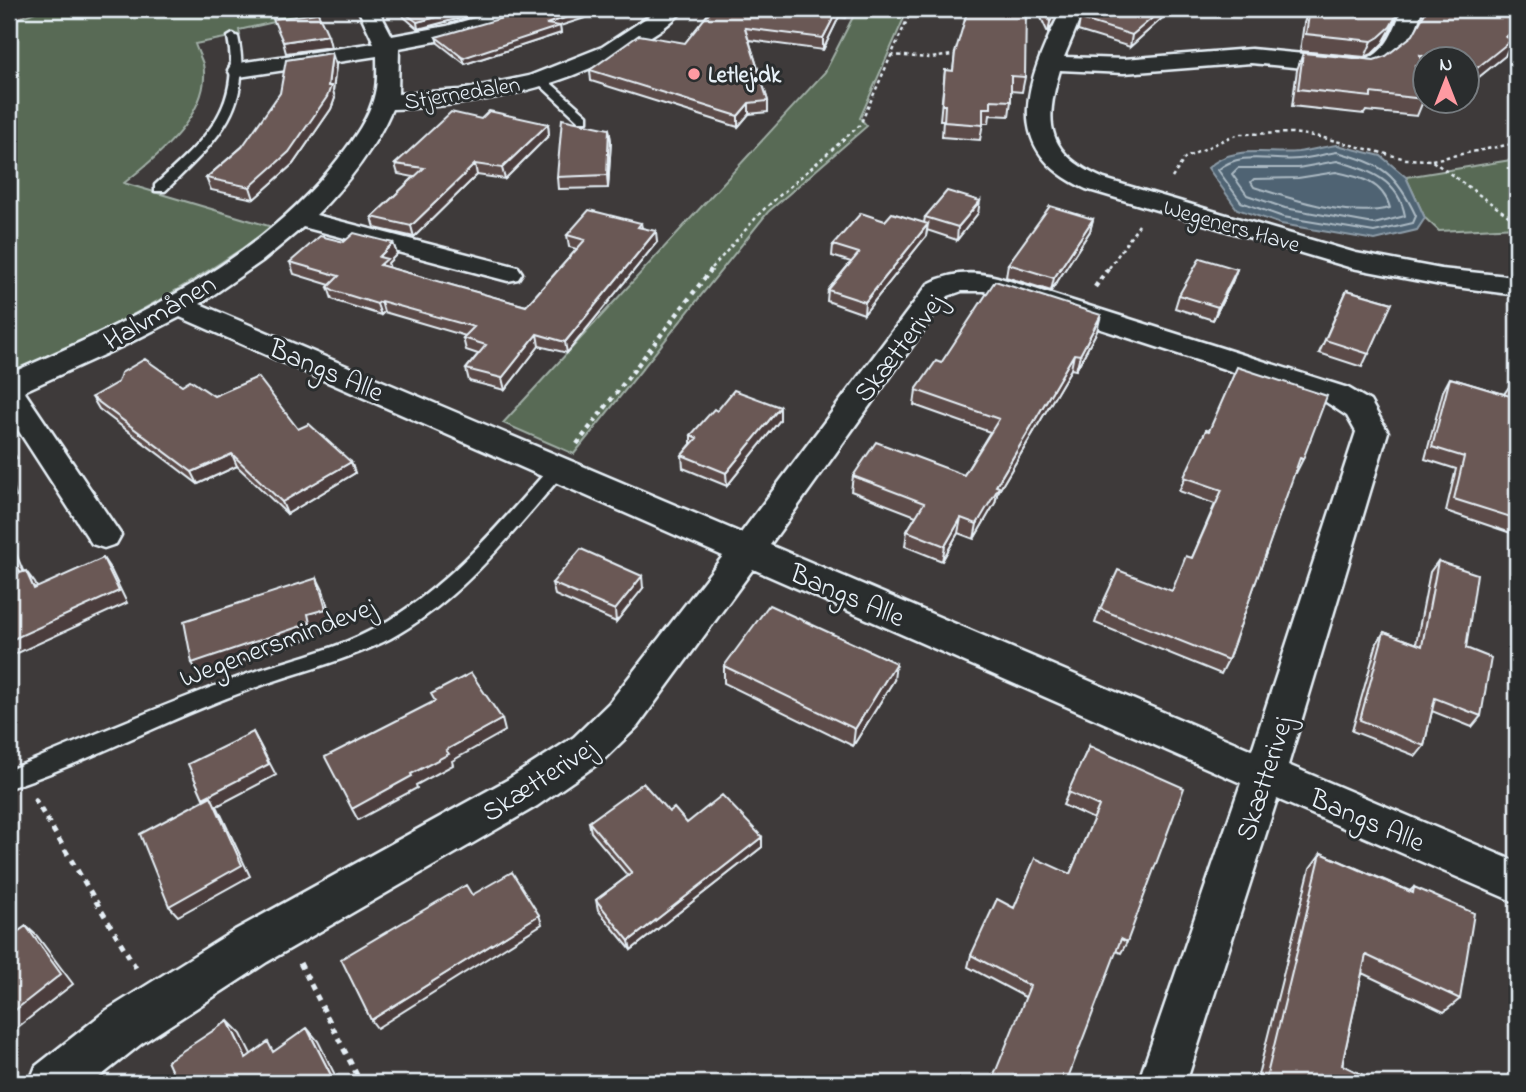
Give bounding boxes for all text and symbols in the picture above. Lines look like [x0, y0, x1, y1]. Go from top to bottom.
north arrow [1410, 46, 1480, 116]
text: N [1440, 52, 1453, 79]
place label: Letlej.dk [708, 60, 782, 93]
marker: Letlej.dk [686, 66, 702, 82]
street label: Stjernedalen [402, 69, 523, 120]
street label: Wegeners Have [1159, 192, 1304, 264]
street label: Halvmånen [97, 265, 225, 363]
street label: Skætterivej [845, 285, 957, 412]
street label: Bangs Alle [261, 329, 390, 415]
street label: Bangs Alle [782, 554, 911, 640]
street label: Wegenersmindevej [174, 587, 384, 701]
street label: Skætterivej [1227, 710, 1306, 847]
street label: Skætterivej [475, 729, 606, 834]
street label: Bangs Alle [1302, 779, 1431, 865]

